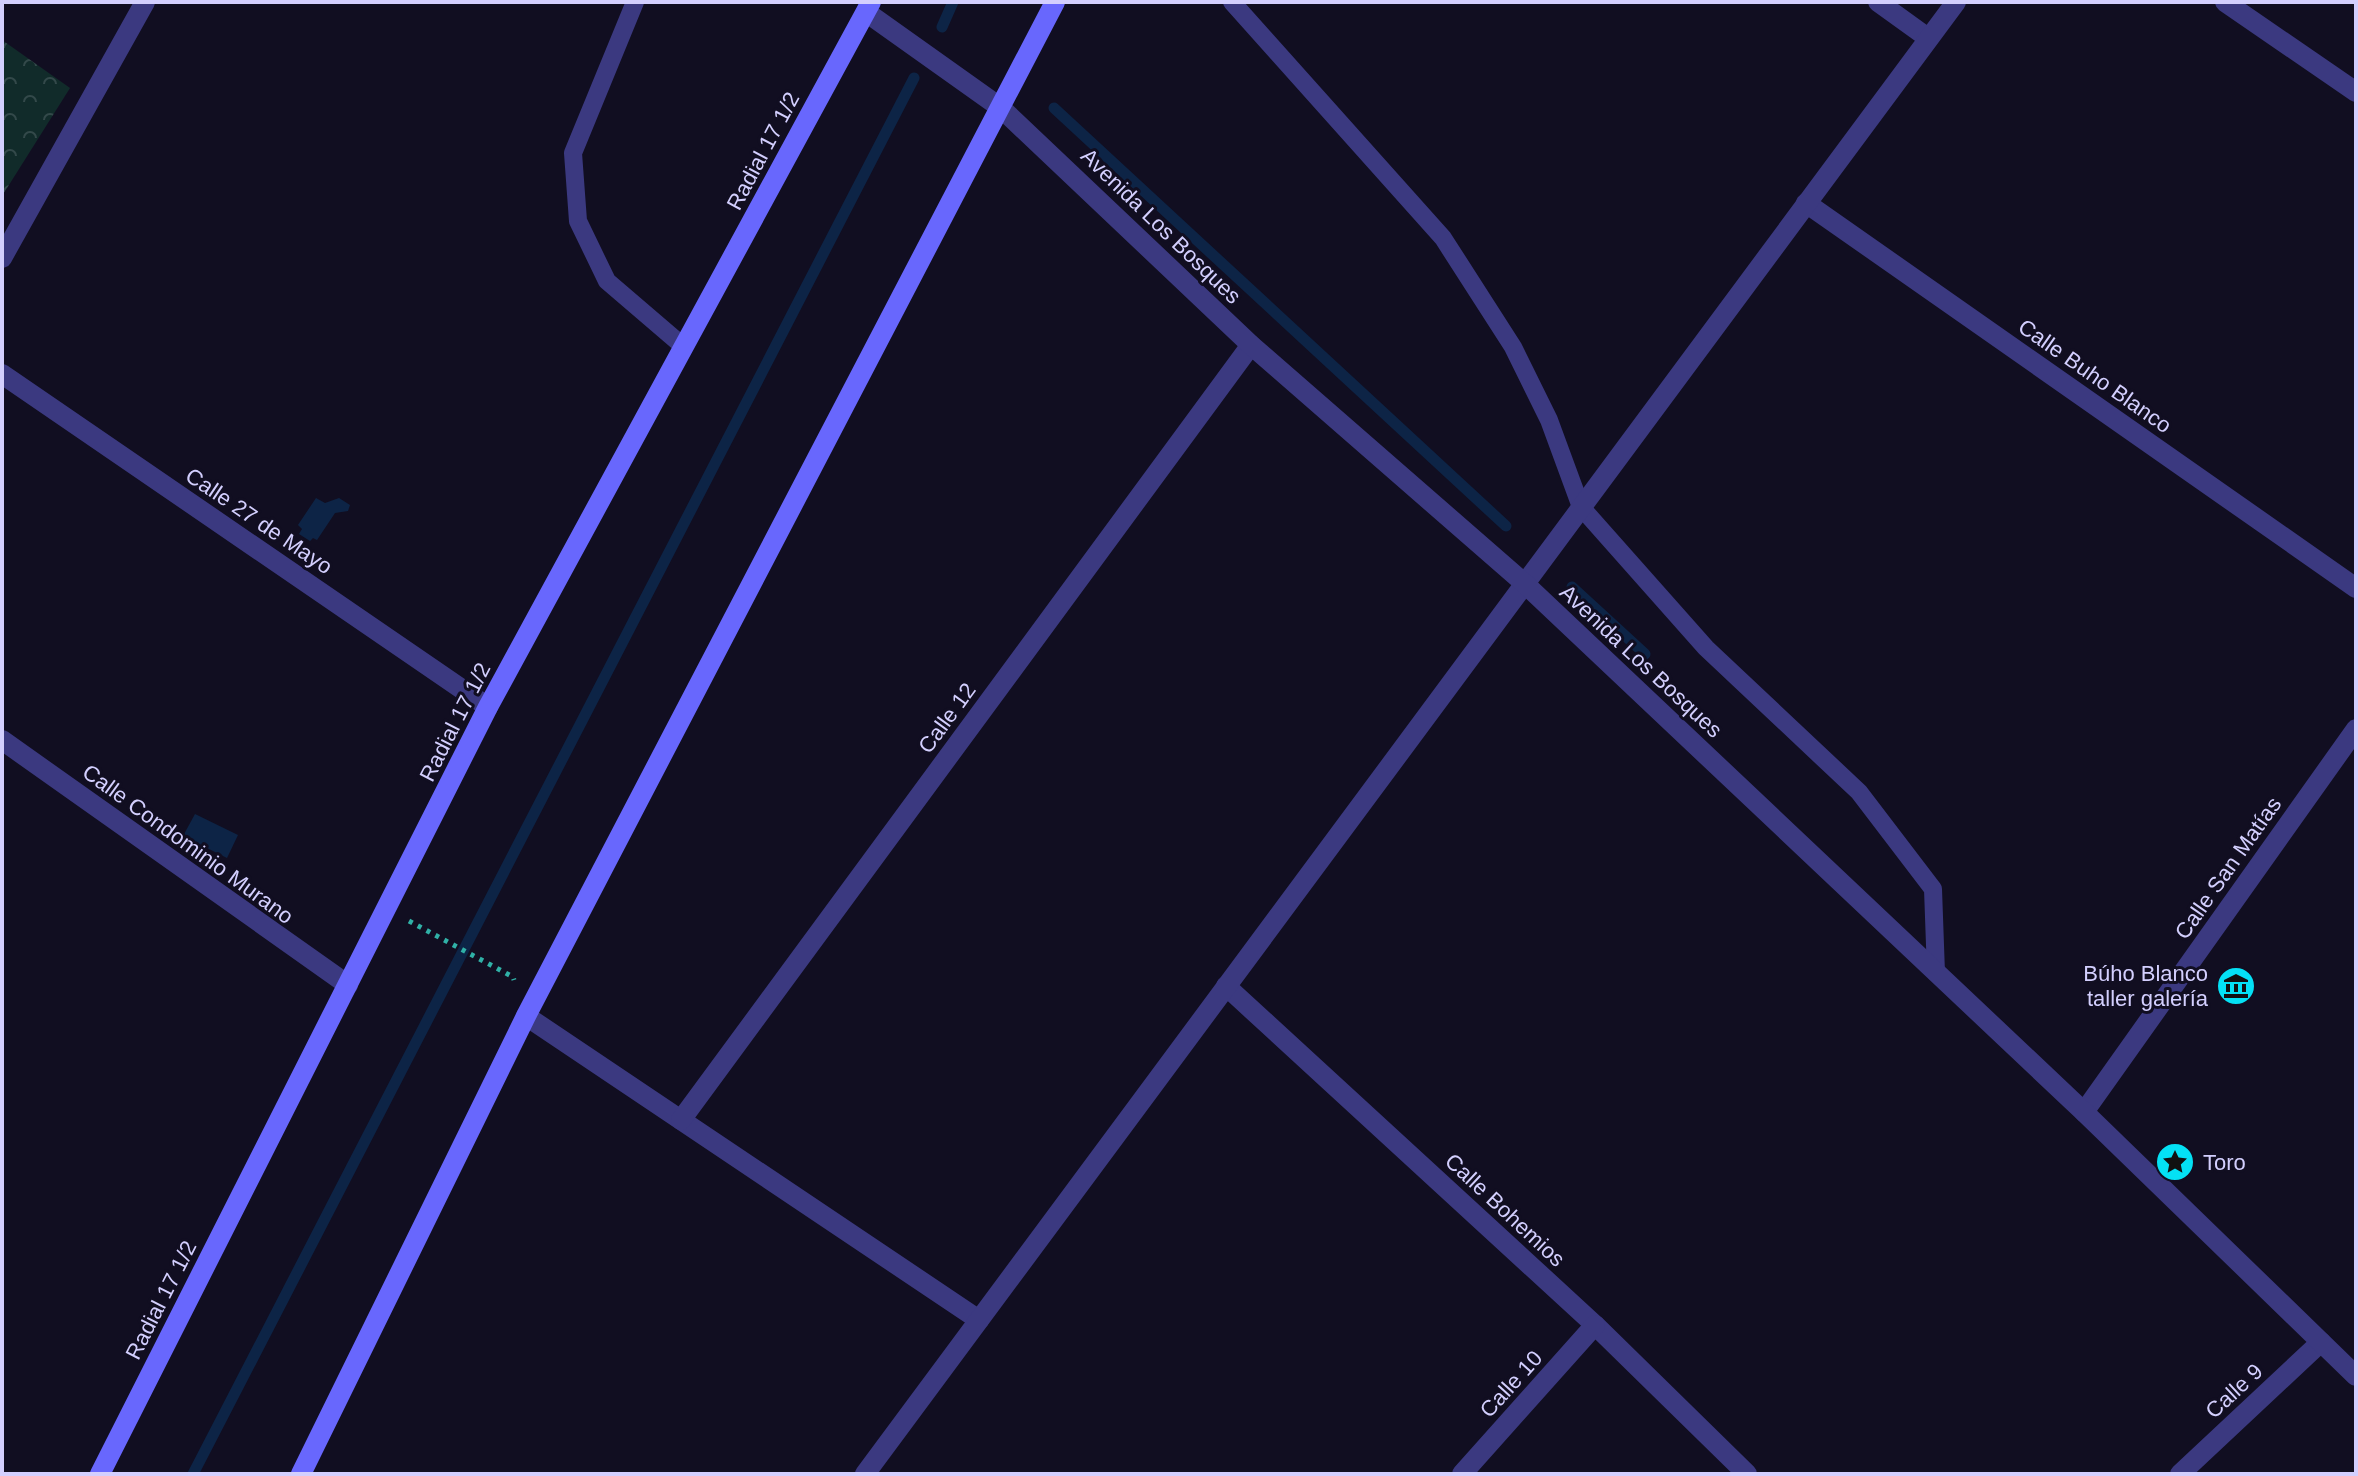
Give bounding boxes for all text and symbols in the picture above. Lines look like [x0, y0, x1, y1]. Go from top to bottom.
street label: Radial 17 1/2 [722, 88, 804, 214]
street label: Avenida Los Bosques [1076, 143, 1246, 309]
street label: Calle Buho Blanco [2014, 314, 2176, 438]
street label: Calle 27 de Mayo [181, 463, 337, 579]
street label: Avenida Los Bosques [1555, 579, 1727, 743]
street label: Radial 17 1/2 [414, 659, 496, 785]
street label: Calle 12 [913, 678, 981, 758]
street label: Calle Condominio Murano [78, 759, 298, 929]
street label: Calle San Matías [2170, 792, 2286, 944]
place label: Búho Blanco taller galería [2083, 961, 2209, 1011]
museum icon: Búho Blanco taller galería [2215, 965, 2257, 1007]
place icon: Toro [2154, 1141, 2196, 1183]
street label: Calle Bohemios [1440, 1148, 1570, 1272]
place label: Toro [2203, 1150, 2246, 1175]
street label: Radial 17 1/2 [120, 1237, 202, 1363]
street label: Calle 10 [1475, 1346, 1547, 1422]
street label: Calle 9 [2200, 1359, 2268, 1423]

